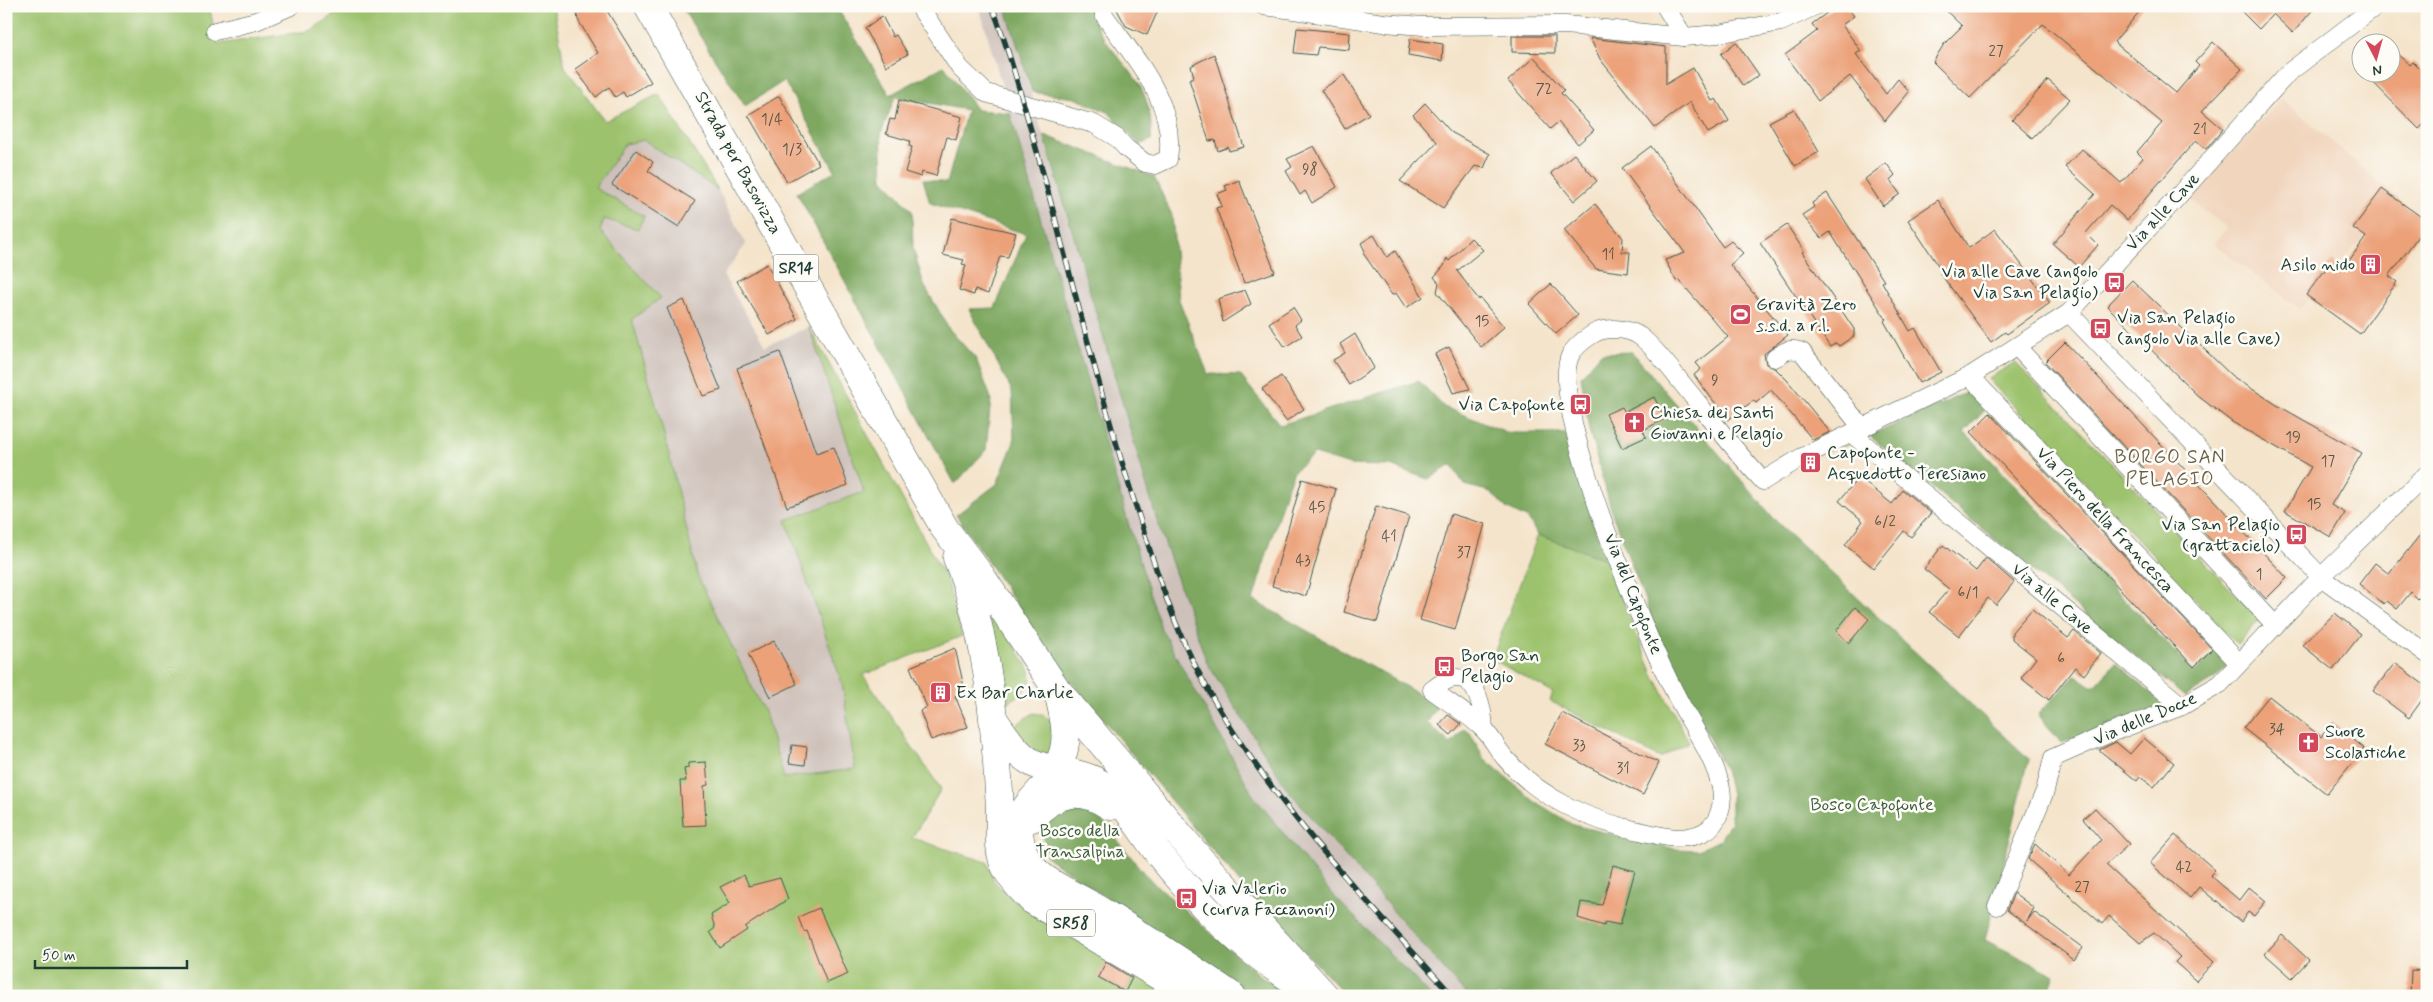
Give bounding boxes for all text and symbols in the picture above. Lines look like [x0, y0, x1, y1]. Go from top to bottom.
north arrow [2350, 32, 2400, 82]
house number: 27 [1989, 42, 2004, 62]
text: N [2372, 60, 2383, 79]
house number: 72 [1535, 80, 1553, 100]
street label: Strada per Basovizza [689, 87, 787, 239]
house number: 1/4 [761, 110, 783, 130]
house number: 21 [2193, 120, 2207, 140]
house number: 1/3 [782, 140, 802, 160]
house number: 98 [1302, 160, 1318, 180]
street label: Via alle Cave [2120, 167, 2206, 257]
house number: 11 [1601, 245, 1615, 265]
place label: Asilo nido [2281, 253, 2355, 277]
building icon: Asilo nido [2359, 253, 2383, 277]
road number: SR14 [774, 254, 818, 282]
place label: Via alle Cave (angolo Via San Pelagio) [1941, 260, 2099, 307]
bus stop icon: Via alle Cave (angolo Via San Pelagio) [2102, 270, 2126, 294]
place label: Gravità Zero s.s.d. a r.l. [1756, 293, 1856, 338]
sports icon: Gravità Zero s.s.d. a r.l. [1728, 303, 1752, 327]
place label: Via San Pelagio (angolo Via alle Cave) [2117, 306, 2281, 353]
house number: 15 [1475, 312, 1489, 332]
bus stop icon: Via San Pelagio (angolo Via alle Cave) [2089, 316, 2113, 340]
house number: 9 [1711, 371, 1719, 391]
place label: Via Capofonte [1458, 393, 1565, 419]
bus stop icon: Via Capofonte [1569, 393, 1593, 417]
place label: Chiesa dei Santi Giovanni e Pelagio [1650, 401, 1783, 447]
church icon: Chiesa dei Santi Giovanni e Pelagio [1622, 411, 1646, 435]
house number: 19 [2285, 428, 2301, 448]
place label: Capofonte - Acquedotto Teresiano [1827, 441, 1986, 486]
street label: Via Piero della Francesca [2031, 442, 2179, 598]
district label: BORGO SAN PELAGIO [2114, 445, 2226, 492]
building icon: Capofonte - Acquedotto Teresiano [1799, 451, 1823, 475]
house number: 17 [2321, 452, 2336, 472]
house number: 15 [2307, 495, 2321, 515]
house number: 45 [1309, 498, 1325, 518]
house number: 6/2 [1874, 512, 1896, 532]
place label: Via San Pelagio (grattacielo) [2162, 513, 2281, 558]
bus stop icon: Via San Pelagio (grattacielo) [2284, 523, 2308, 547]
house number: 41 [1381, 527, 1397, 547]
street label: Via del Capofonte [1596, 530, 1668, 659]
house number: 37 [1457, 543, 1472, 563]
house number: 43 [1295, 551, 1311, 571]
street label: Via alle Cave [2006, 558, 2098, 640]
house number: 1 [2256, 565, 2262, 585]
house number: 6/1 [1958, 583, 1978, 603]
place label: Borgo San Pelagio [1461, 644, 1539, 690]
house number: 6 [2057, 649, 2065, 669]
bus stop icon: Borgo San Pelagio [1433, 654, 1457, 678]
building icon: Ex Bar Charlie [928, 681, 952, 705]
place label: Ex Bar Charlie [956, 681, 1074, 705]
street label: Via delle Docce [2090, 686, 2201, 752]
house number: 34 [2269, 720, 2285, 740]
place label: Suore Scolastiche [2325, 720, 2407, 765]
church icon: Suore Scolastiche [2297, 730, 2321, 754]
house number: 33 [1572, 736, 1586, 756]
house number: 31 [1616, 759, 1630, 779]
park label: Bosco Capofonte [1810, 793, 1934, 819]
park label: Bosco della Transalpina [1035, 819, 1125, 864]
house number: 42 [2176, 858, 2192, 878]
place label: Via Valerio (curva Faccanoni) [1202, 877, 1335, 922]
house number: 27 [2075, 878, 2090, 898]
bus stop icon: Via Valerio (curva Faccanoni) [1174, 887, 1198, 911]
road number: SR58 [1047, 910, 1095, 936]
scale bar [35, 937, 188, 969]
text: 50 m [42, 946, 76, 966]

